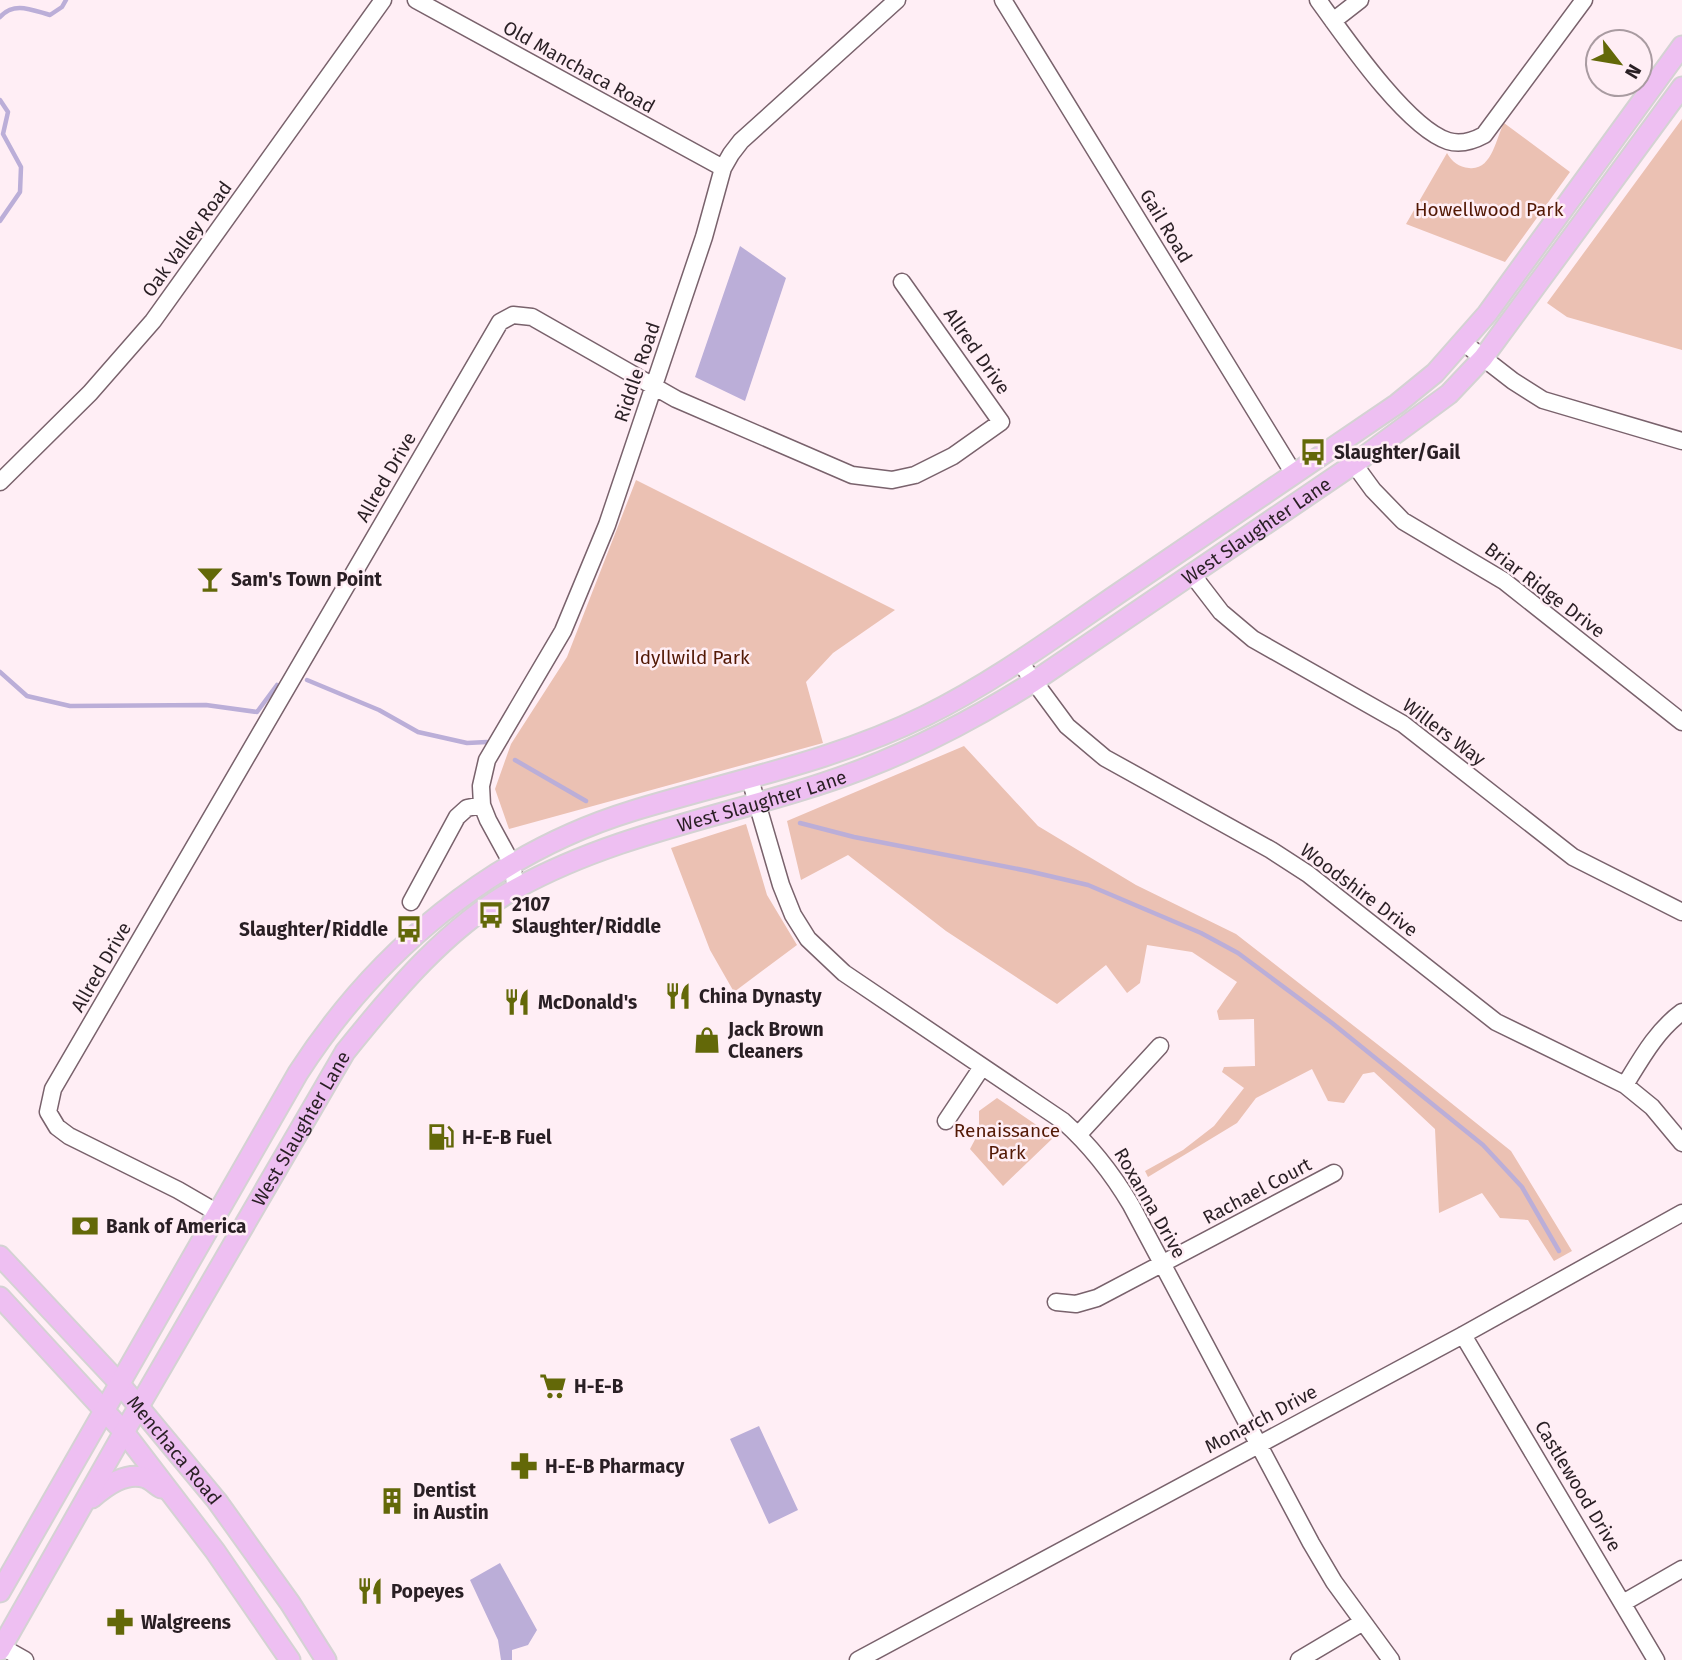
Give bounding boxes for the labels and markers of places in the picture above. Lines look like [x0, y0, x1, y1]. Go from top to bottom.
bus stop icon: Slaughter/Gail [1298, 437, 1328, 467]
place label: Slaughter/Gail [1334, 441, 1461, 464]
bar icon: Sam's Town Point [195, 564, 225, 594]
place label: Sam's Town Point [231, 568, 382, 591]
place label: 2107 Slaughter/Riddle [512, 893, 661, 938]
bus stop icon: 2107 Slaughter/Riddle [476, 900, 506, 930]
bus stop icon: Slaughter/Riddle [394, 914, 424, 944]
place label: Slaughter/Riddle [239, 918, 388, 941]
restaurant icon: China Dynasty [663, 981, 693, 1011]
place label: China Dynasty [699, 985, 822, 1008]
restaurant icon: McDonald's [502, 987, 532, 1017]
place label: McDonald's [538, 991, 637, 1014]
place label: Jack Brown Cleaners [727, 1018, 824, 1063]
shop icon: Jack Brown Cleaners [692, 1025, 722, 1055]
fuel station icon: H-E-B Fuel [426, 1122, 456, 1152]
place label: H-E-B Fuel [462, 1126, 552, 1149]
bank icon: Bank of America [70, 1211, 100, 1241]
place label: Bank of America [106, 1215, 247, 1238]
supermarket icon: H-E-B [538, 1371, 568, 1401]
place label: H-E-B [574, 1375, 624, 1398]
pharmacy icon: H-E-B Pharmacy [509, 1451, 539, 1481]
place label: H-E-B Pharmacy [545, 1455, 685, 1478]
place label: Dentist in Austin [413, 1479, 489, 1524]
building icon: Dentist in Austin [377, 1486, 407, 1516]
restaurant icon: Popeyes [355, 1576, 385, 1606]
place label: Popeyes [391, 1580, 464, 1603]
pharmacy icon: Walgreens [105, 1607, 135, 1637]
place label: Walgreens [141, 1611, 231, 1634]

